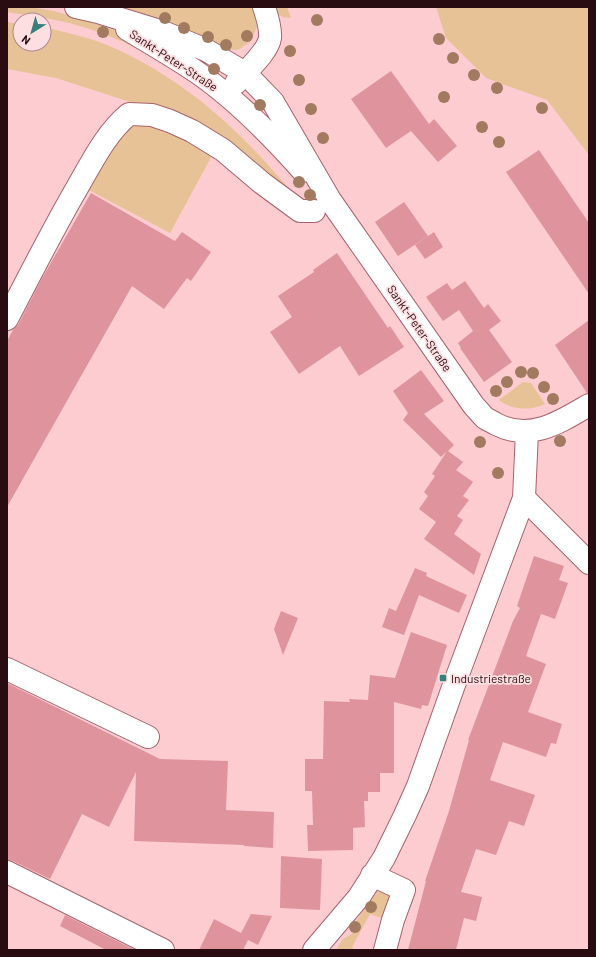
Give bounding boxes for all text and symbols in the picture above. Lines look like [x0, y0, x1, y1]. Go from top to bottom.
north arrow [12, 12, 52, 52]
street label: Sankt-Peter-Straße [127, 26, 221, 94]
text: N [19, 33, 33, 48]
street label: Sankt-Peter-Straße [385, 282, 455, 374]
place label: Industriestraße [451, 671, 531, 685]
marker: Industriestraße [438, 673, 448, 683]

